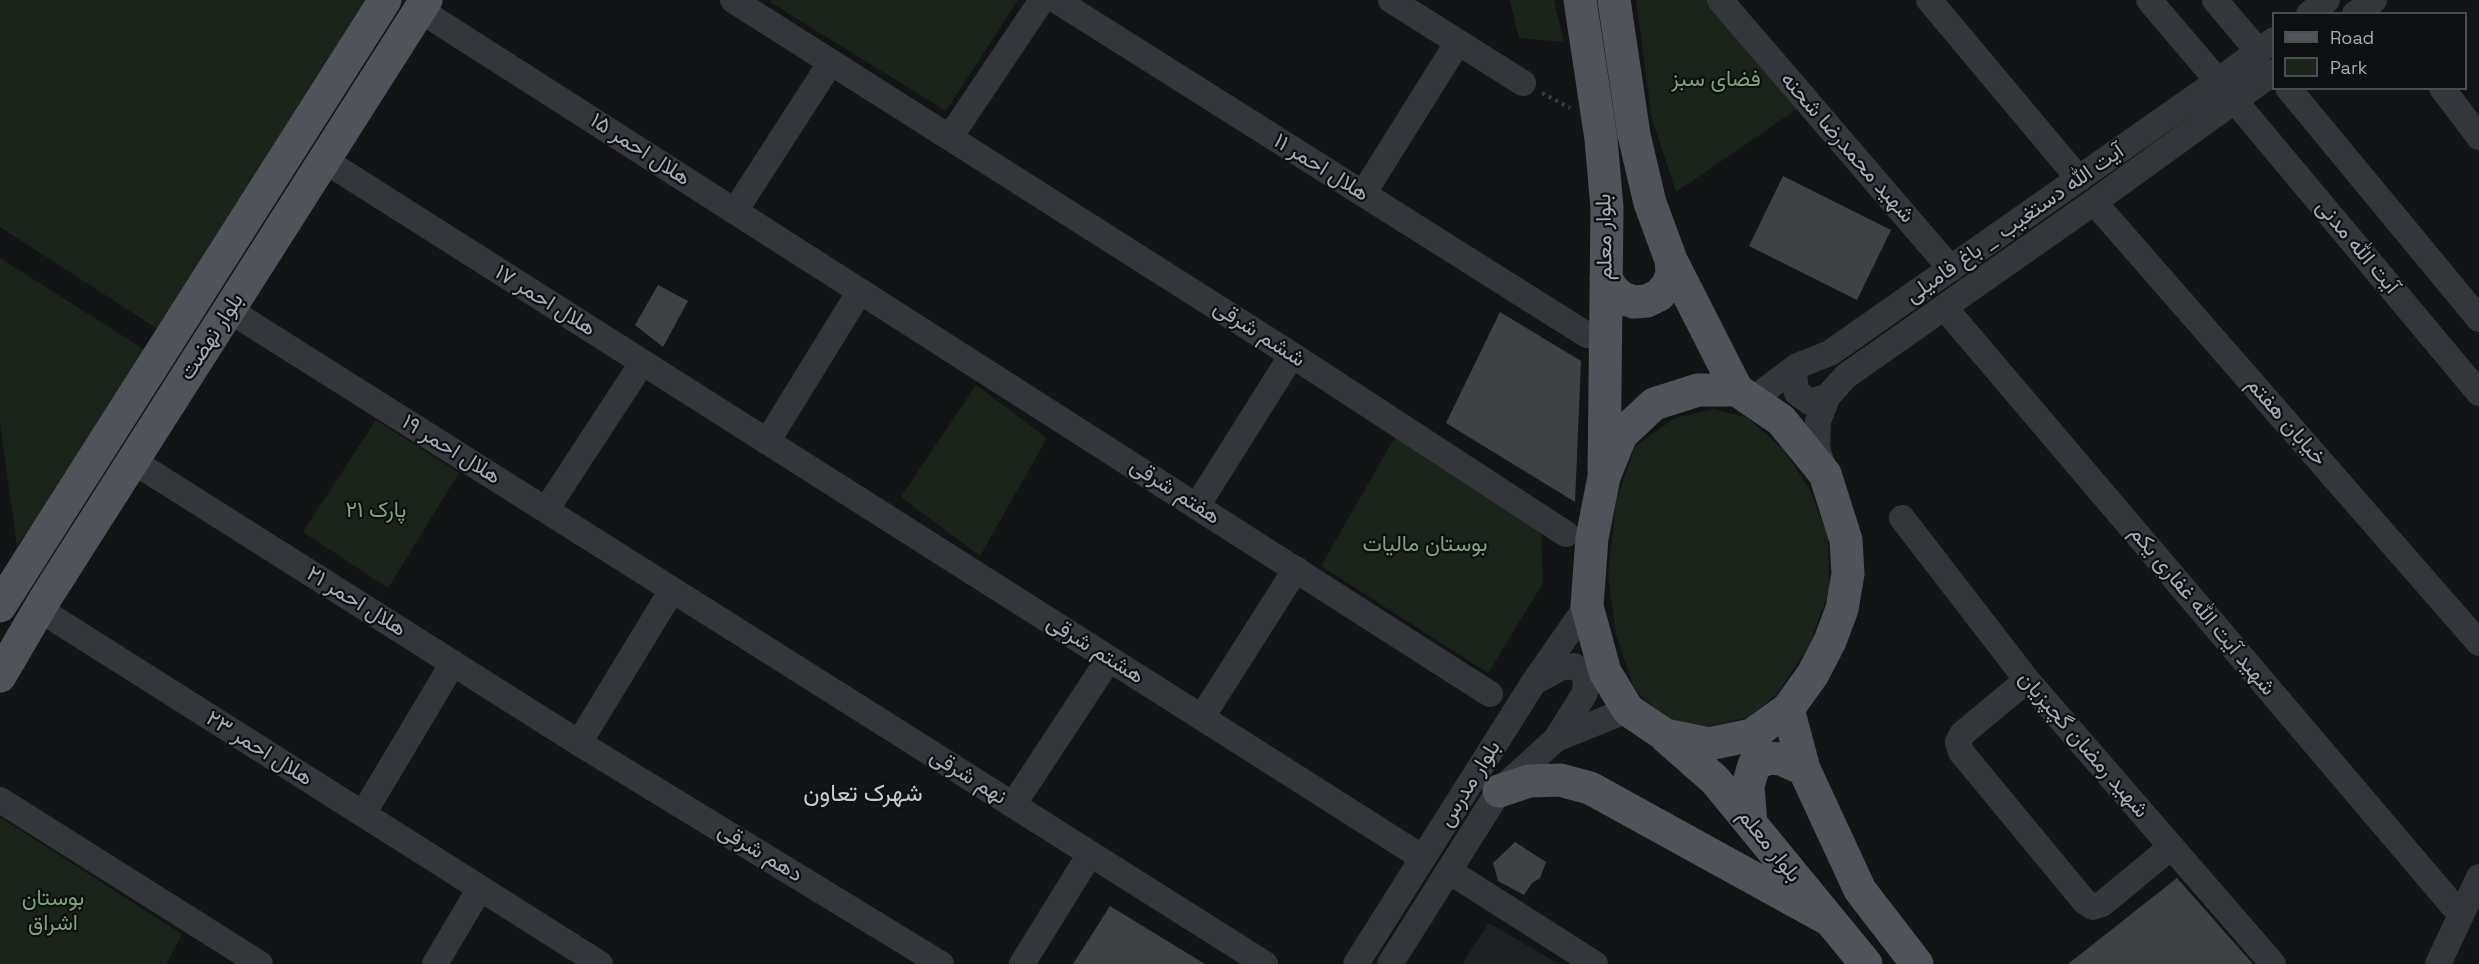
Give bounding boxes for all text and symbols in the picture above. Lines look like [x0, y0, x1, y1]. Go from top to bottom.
legend [2272, 12, 2467, 90]
text: Road [2330, 26, 2374, 49]
text: Park [2330, 56, 2367, 79]
park label: فضای سبز [1671, 67, 1761, 93]
street label: شهید محمدرضا شحنه [1774, 67, 1920, 229]
street label: هلال احمر ۱۵ [585, 108, 695, 192]
street label: هلال احمر ۱۱ [1268, 128, 1374, 208]
street label: آیت الله دستغیب _ باغ فامیلی [1901, 138, 2129, 310]
street label: بلوار معلم [1591, 193, 1619, 281]
street label: آیت الله مدنی [2310, 194, 2404, 300]
street label: هلال احمر ۱۷ [490, 260, 600, 342]
street label: بلوار نهضت [174, 289, 250, 385]
street label: ششم شرقی [1208, 295, 1310, 373]
street label: خیابان هفتم [2240, 372, 2332, 472]
street label: هلال احمر ۱۹ [397, 409, 505, 491]
street label: هفتم شرقی [1125, 453, 1225, 531]
park label: پارک ۲۱ [346, 498, 406, 524]
street label: شهید آیت الله غفاری یکم [2123, 521, 2281, 701]
park label: بوستان مالیات [1362, 532, 1488, 558]
street label: هلال احمر ۲۱ [301, 561, 411, 643]
street label: هشتم شرقی [1041, 610, 1149, 690]
street label: شهید رمضان گچپزیان [2012, 666, 2154, 824]
street label: هلال احمر ۲۳ [201, 706, 317, 792]
street label: بلوار مدرس [1433, 736, 1507, 832]
street label: نهم شرقی [925, 743, 1011, 811]
district label: شهرک تعاون [803, 780, 923, 808]
street label: بلوار معلم [1731, 804, 1807, 888]
street label: دهم شرقی [713, 817, 807, 889]
park label: بوستان اشراق [22, 886, 84, 938]

